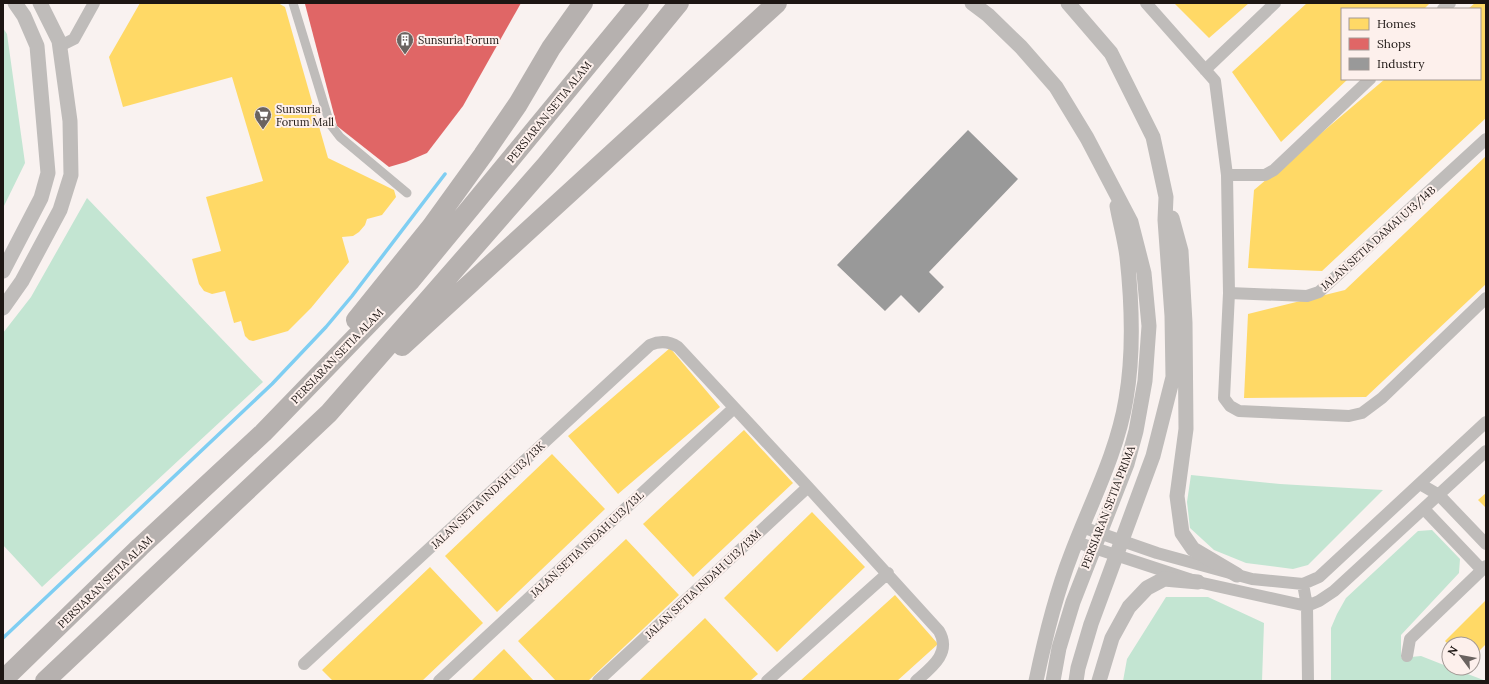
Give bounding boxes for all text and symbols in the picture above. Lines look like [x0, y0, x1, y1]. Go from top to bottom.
legend [1341, 8, 1481, 80]
text: Homes [1377, 16, 1416, 31]
building icon: Sunsuria Forum [395, 30, 415, 55]
place label: Sunsuria Forum [418, 33, 499, 47]
text: Shops [1377, 36, 1411, 51]
text: Industry [1377, 56, 1425, 71]
street label: PERSIARAN SETIA ALAM [504, 58, 594, 166]
place label: Sunsuria Forum Mall [276, 102, 334, 129]
supermarket icon: Sunsuria Forum Mall [253, 105, 273, 130]
street label: JALAN SETIA DAMAI U13/14B [1317, 183, 1439, 295]
street label: PERSIARAN SETIA ALAM [288, 306, 386, 406]
street label: JALAN SETIA INDAH U13/13K [427, 438, 549, 553]
street label: PERSIARAN SETIA PRIMA [1078, 443, 1138, 570]
street label: JALAN SETIA INDAH U13/13L [527, 487, 648, 601]
street label: JALAN SETIA INDAH U13/13M [641, 527, 764, 643]
street label: PERSIARAN SETIA ALAM [55, 533, 155, 631]
north arrow [1441, 636, 1481, 676]
text: N [1444, 643, 1461, 658]

